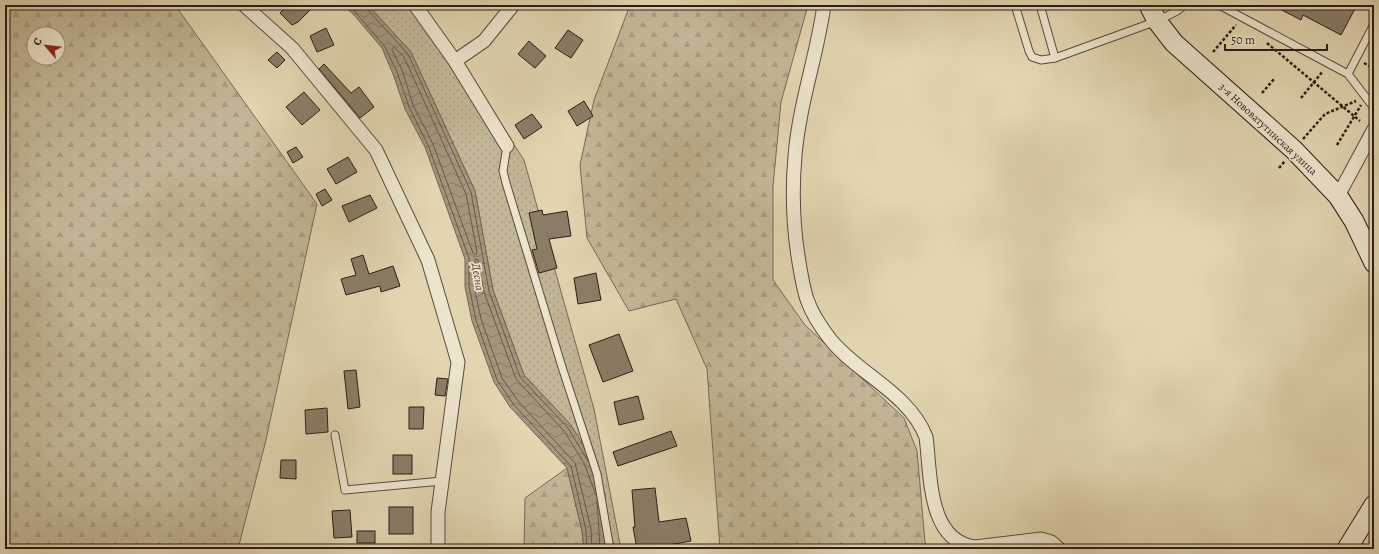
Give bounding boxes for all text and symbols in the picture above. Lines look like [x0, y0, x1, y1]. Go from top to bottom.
north arrow [26, 26, 66, 66]
scale bar [1225, 26, 1327, 52]
text: 50 m [1231, 32, 1255, 48]
text: С [29, 35, 46, 48]
street label: 3-я Нововатутинская улица [1216, 79, 1321, 179]
water label: Десна [468, 261, 488, 292]

